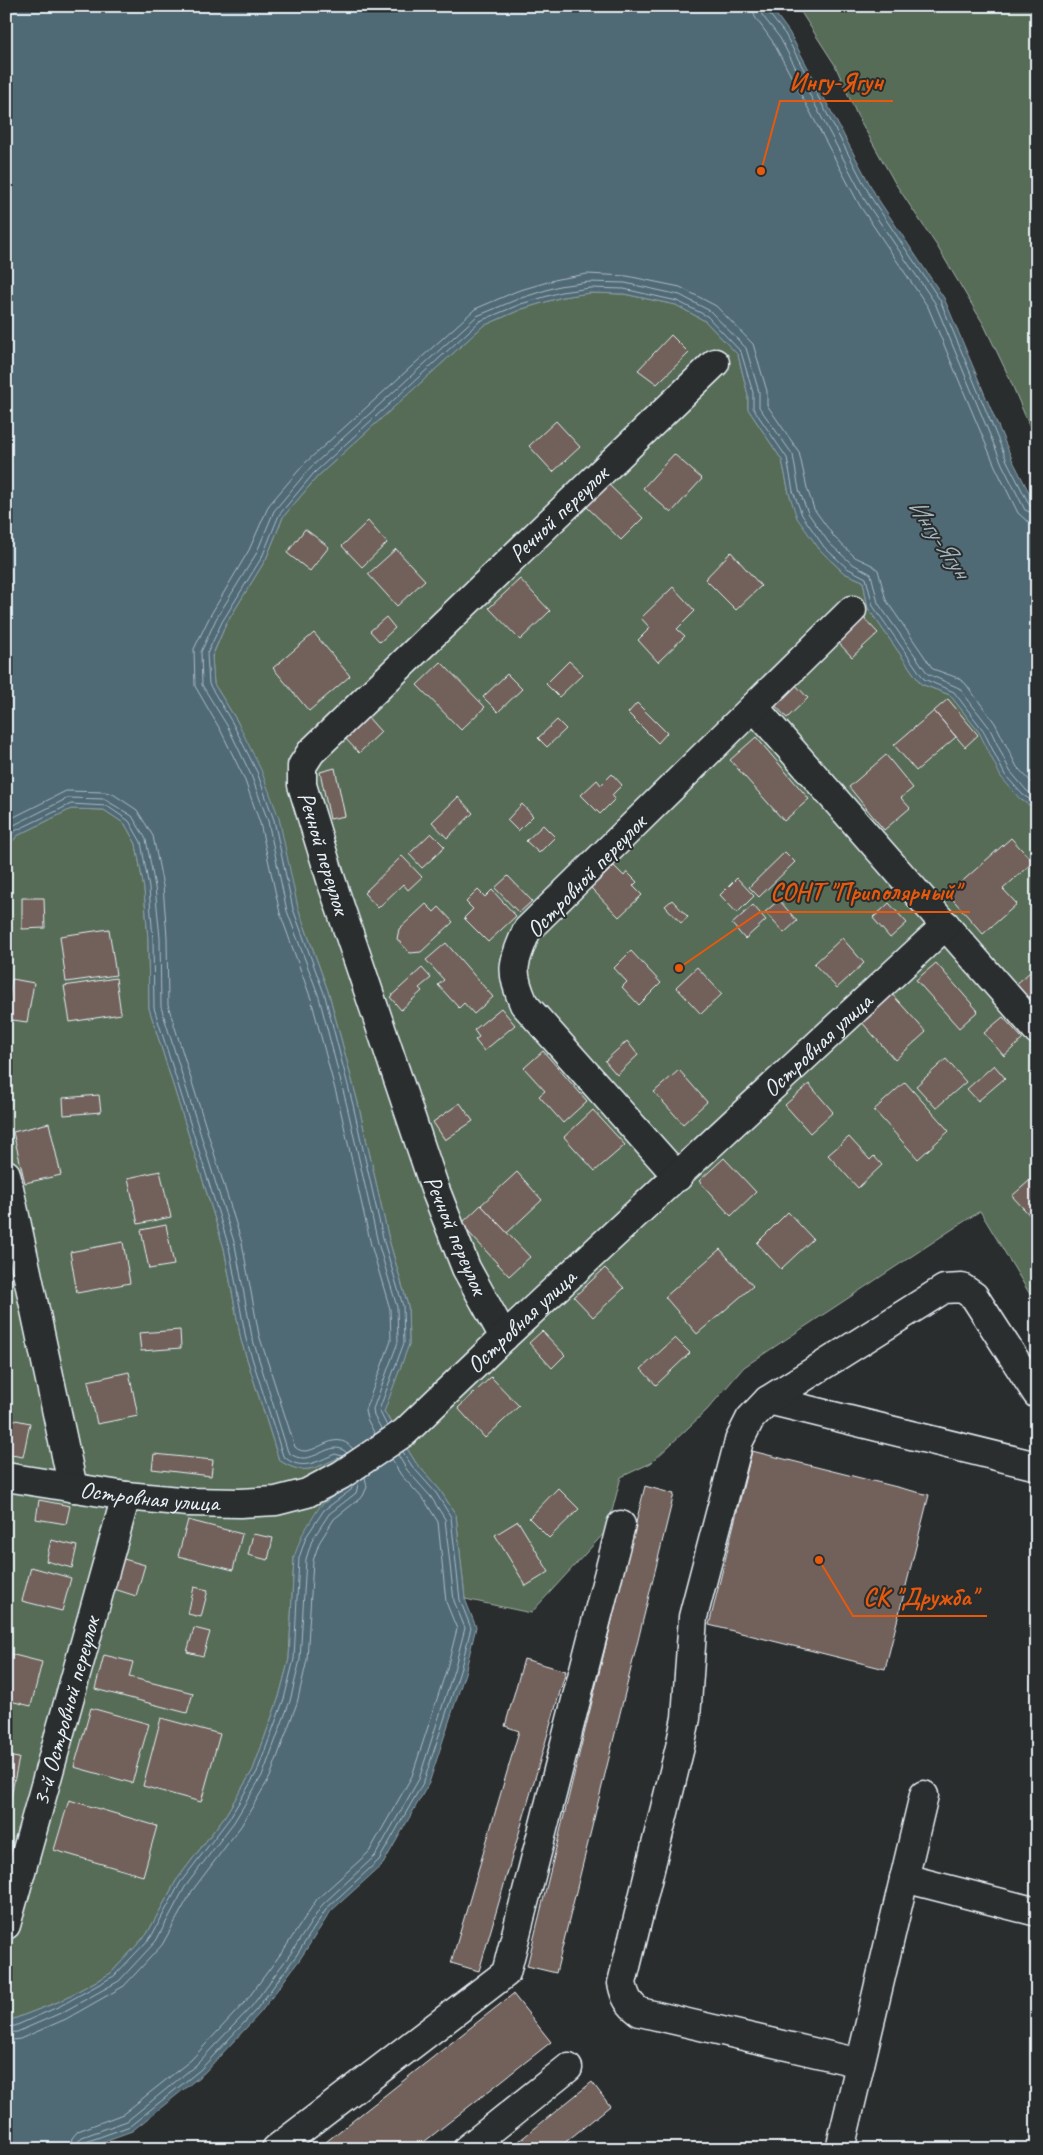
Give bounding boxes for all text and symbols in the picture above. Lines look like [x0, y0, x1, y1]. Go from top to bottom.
callout: Ингу-Ягун [780, 61, 893, 101]
text: Ингу-Ягун [789, 66, 885, 98]
street label: Речной переулок [502, 458, 616, 569]
water label: Ингу-Ягун [901, 492, 979, 587]
street label: Речной переулок [291, 788, 358, 920]
street label: Островной переулок [520, 806, 654, 944]
callout: СОНТ "Приполярный" [760, 872, 970, 912]
text: СОНТ "Приполярный" [770, 876, 965, 908]
street label: Островная улица [756, 985, 880, 1103]
street label: Речной переулок [417, 1171, 495, 1301]
street label: Островная улица [460, 1261, 584, 1380]
street label: Островная улица [78, 1474, 221, 1518]
callout: СК "Дружба" [853, 1576, 987, 1616]
text: СК "Дружба" [863, 1581, 982, 1613]
street label: 3-й Островной переулок [25, 1611, 107, 1809]

